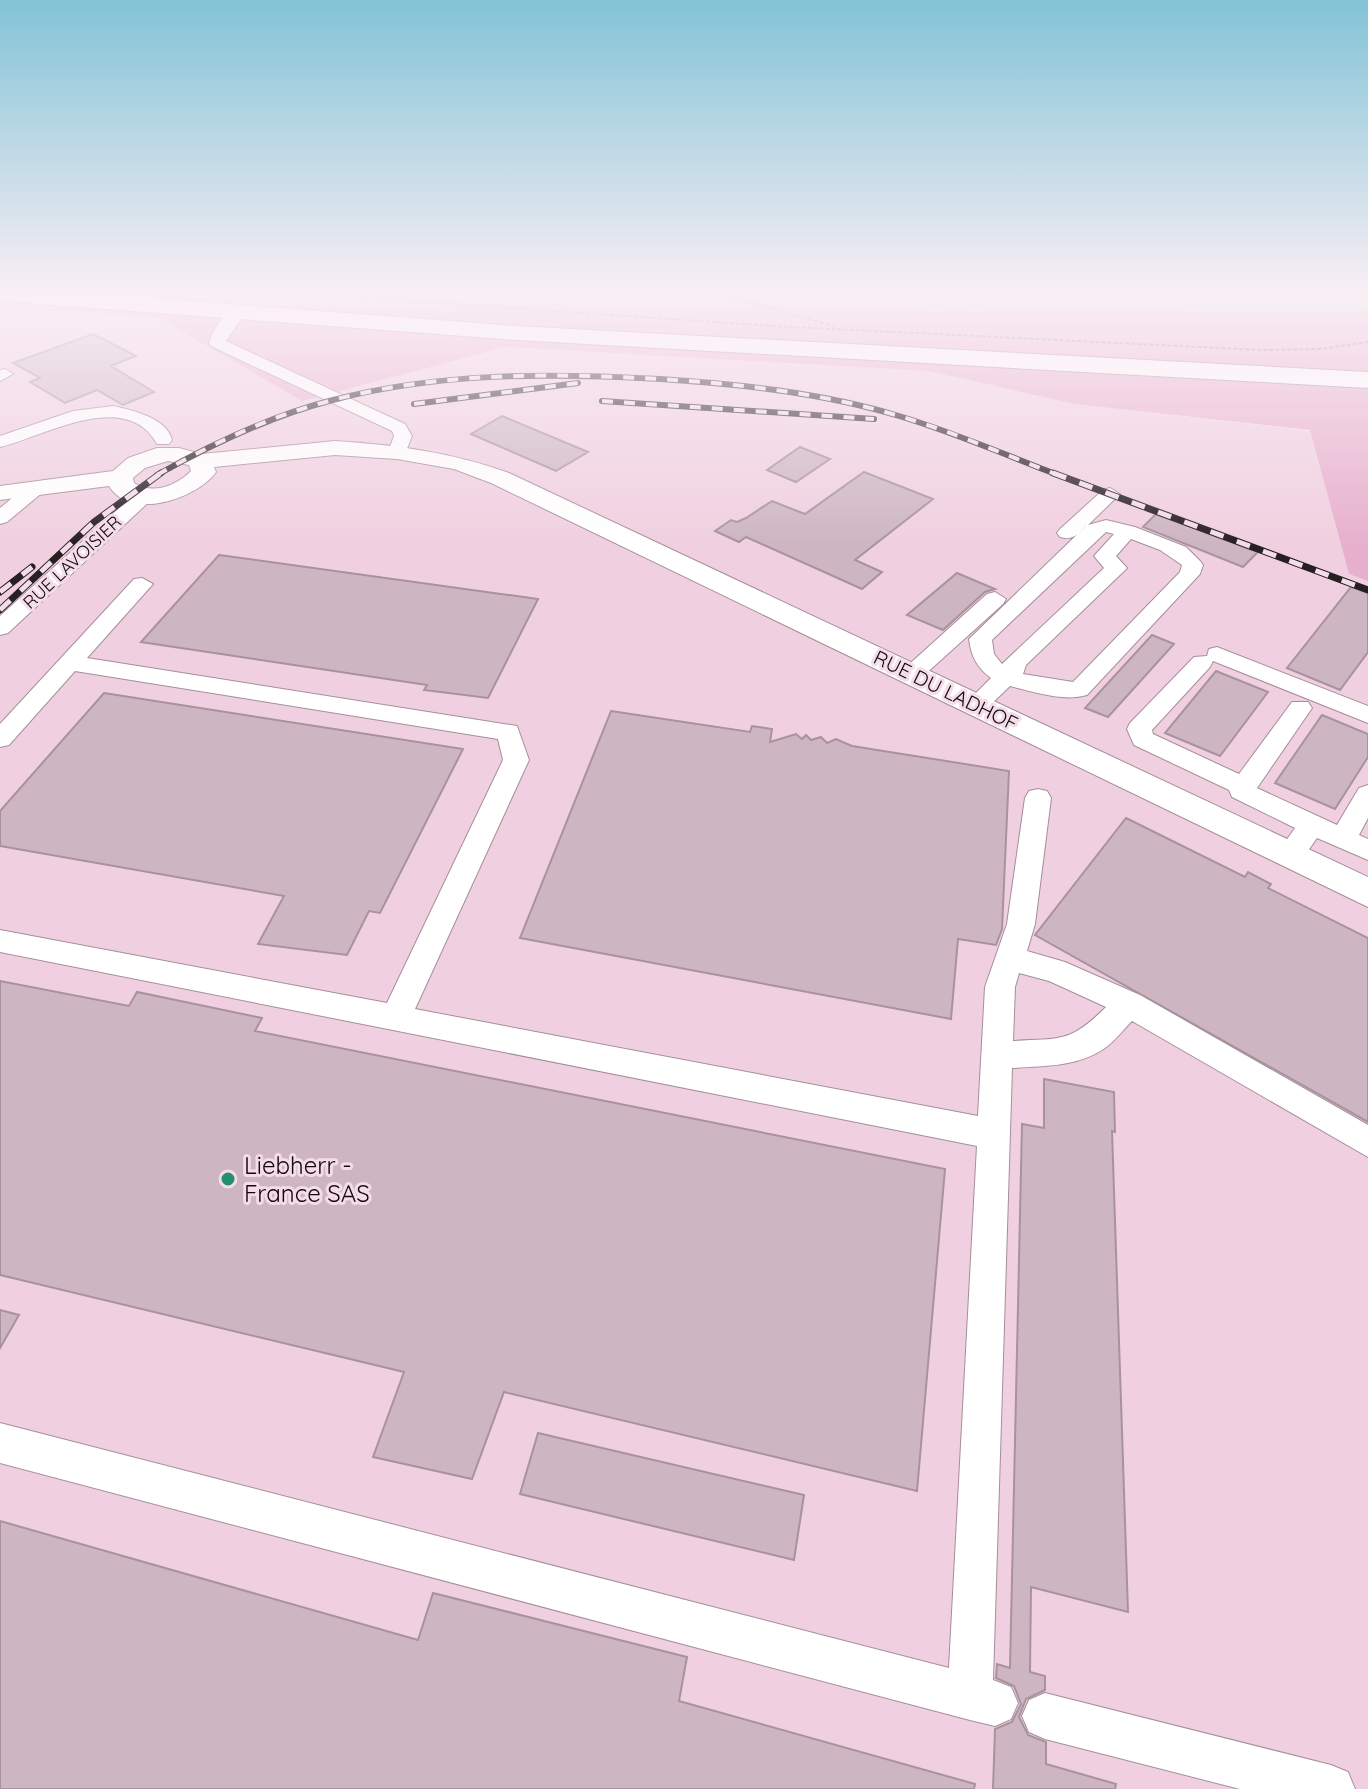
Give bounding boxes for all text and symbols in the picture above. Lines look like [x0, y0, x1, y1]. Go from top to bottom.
street label: RUE LAVOISIER [18, 510, 126, 614]
street label: RUE DU LADHOF [870, 644, 1022, 736]
place label: Liebherr - France SAS [244, 1150, 370, 1208]
marker: Liebherr - France SAS [219, 1170, 237, 1188]

